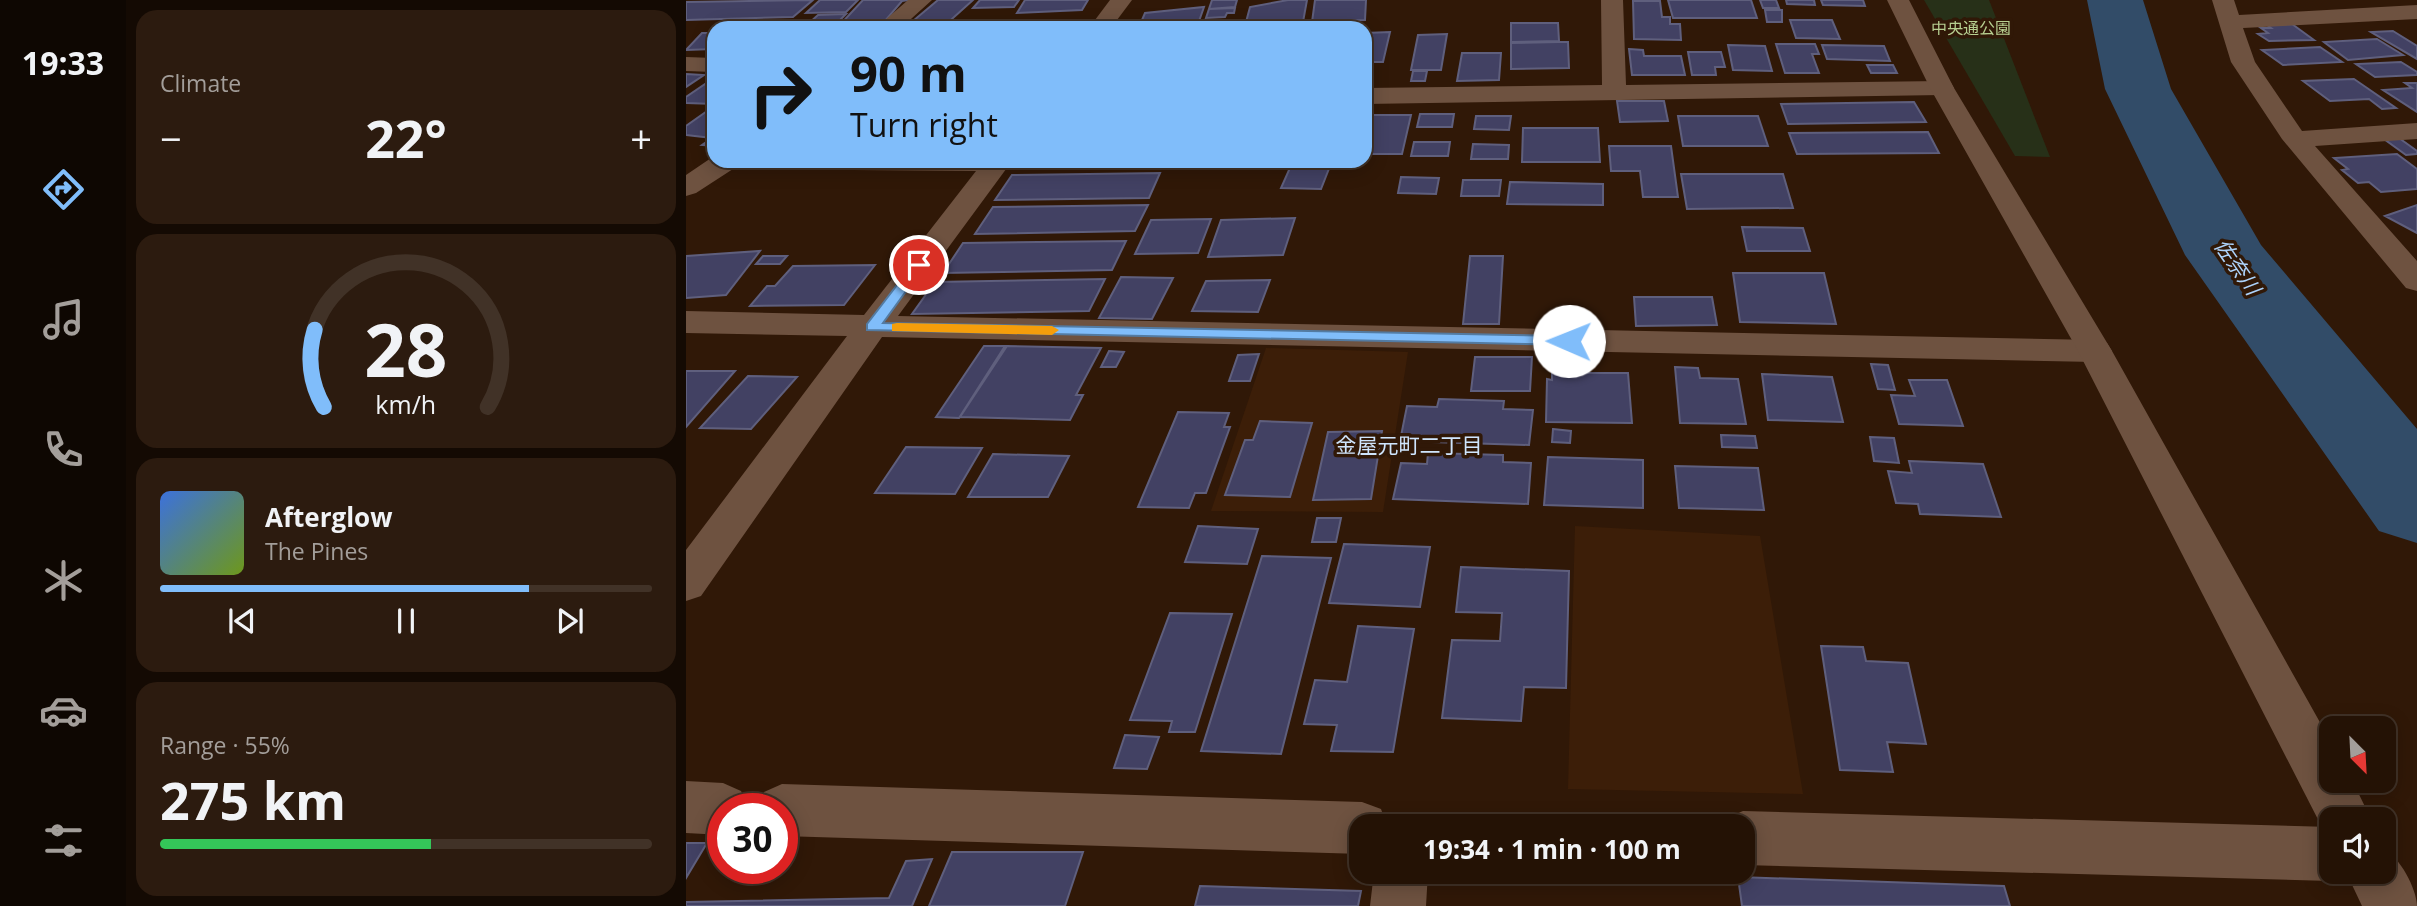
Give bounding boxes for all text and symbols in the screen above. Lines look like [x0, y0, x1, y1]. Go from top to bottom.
park label: 中央通公園 [1931, 17, 2011, 39]
text: 90 m [850, 40, 967, 106]
text: 19:33 [22, 41, 104, 84]
icon: right [735, 49, 826, 140]
text: Climate [160, 67, 241, 99]
text: 22° [365, 102, 447, 173]
text: Turn right [850, 103, 998, 146]
text: − [160, 112, 182, 164]
text: + [630, 112, 652, 164]
icon: directions [39, 165, 88, 214]
water label: 佐奈川 [2208, 233, 2269, 302]
pin [889, 235, 949, 295]
icon: arrive [900, 246, 938, 284]
icon: music [39, 295, 88, 344]
text: 28 [364, 299, 448, 398]
position arrow [1532, 304, 1606, 378]
text: km/h [376, 387, 436, 421]
icon: phone [39, 425, 88, 474]
district label: 金屋元町二丁目 [1336, 431, 1483, 459]
text: Afterglow [265, 499, 392, 535]
text: The Pines [265, 535, 368, 567]
icon: climate [39, 556, 88, 605]
icon: previous [223, 602, 261, 640]
icon: pause [387, 602, 425, 640]
icon: next [551, 602, 589, 640]
icon: car [39, 686, 88, 735]
north arrow [2319, 716, 2396, 793]
map controls [2319, 716, 2396, 884]
text: Range · 55% [160, 729, 290, 761]
text: 275 km [160, 764, 346, 835]
speed limit sign: 30 [707, 793, 798, 884]
button: sound [2319, 807, 2396, 884]
icon: filters [39, 816, 88, 865]
text: 19:34 · 1 min · 100 m [1423, 831, 1681, 867]

